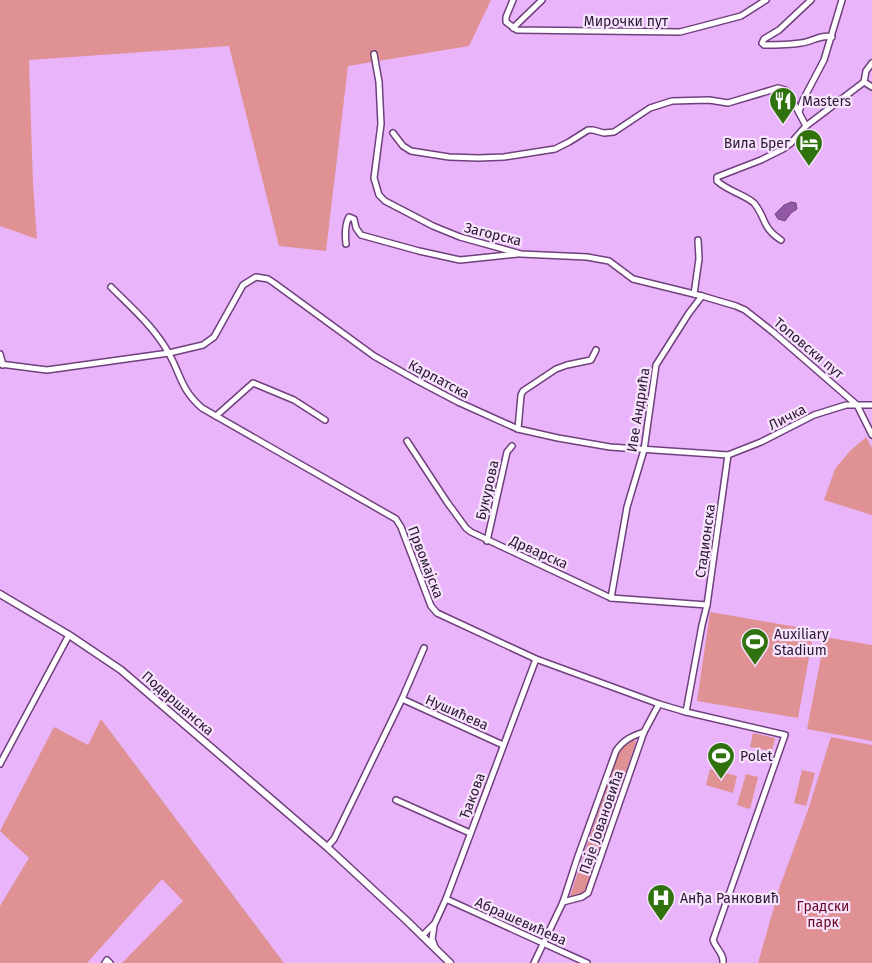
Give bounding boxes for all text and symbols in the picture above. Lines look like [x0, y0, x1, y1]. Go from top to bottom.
street label: Мирочки пут [584, 13, 669, 30]
restaurant icon: Masters [768, 86, 798, 125]
place label: Masters [802, 93, 852, 110]
hotel icon: Вила Брег [794, 128, 824, 167]
place label: Вила Брег [724, 135, 790, 152]
street label: Загорска [462, 219, 523, 250]
street label: Топовски пут [770, 314, 848, 383]
street label: Карпатска [405, 356, 472, 403]
street label: Иве Андрића [623, 367, 654, 454]
street label: Личка [766, 401, 809, 434]
street label: Букурова [472, 458, 503, 522]
street label: Стадионска [692, 503, 719, 579]
street label: Првомајска [404, 524, 447, 601]
street label: Дрварска [506, 532, 571, 573]
place label: Auxiliary Stadium [774, 626, 829, 659]
sports icon: Auxiliary Stadium [740, 627, 770, 666]
street label: Подвршанска [138, 667, 217, 739]
street label: Нушићева [423, 691, 491, 734]
sports icon: Polet [706, 741, 736, 780]
place label: Polet [740, 748, 774, 765]
street label: Паје Јовановића [576, 768, 627, 876]
street label: Ђакова [456, 771, 489, 822]
hospital icon: Анђа Ранковић [646, 883, 676, 922]
place label: Анђа Ранковић [680, 890, 779, 907]
street label: Абрашевићева [472, 894, 569, 949]
park label: Градски парк [796, 898, 850, 931]

